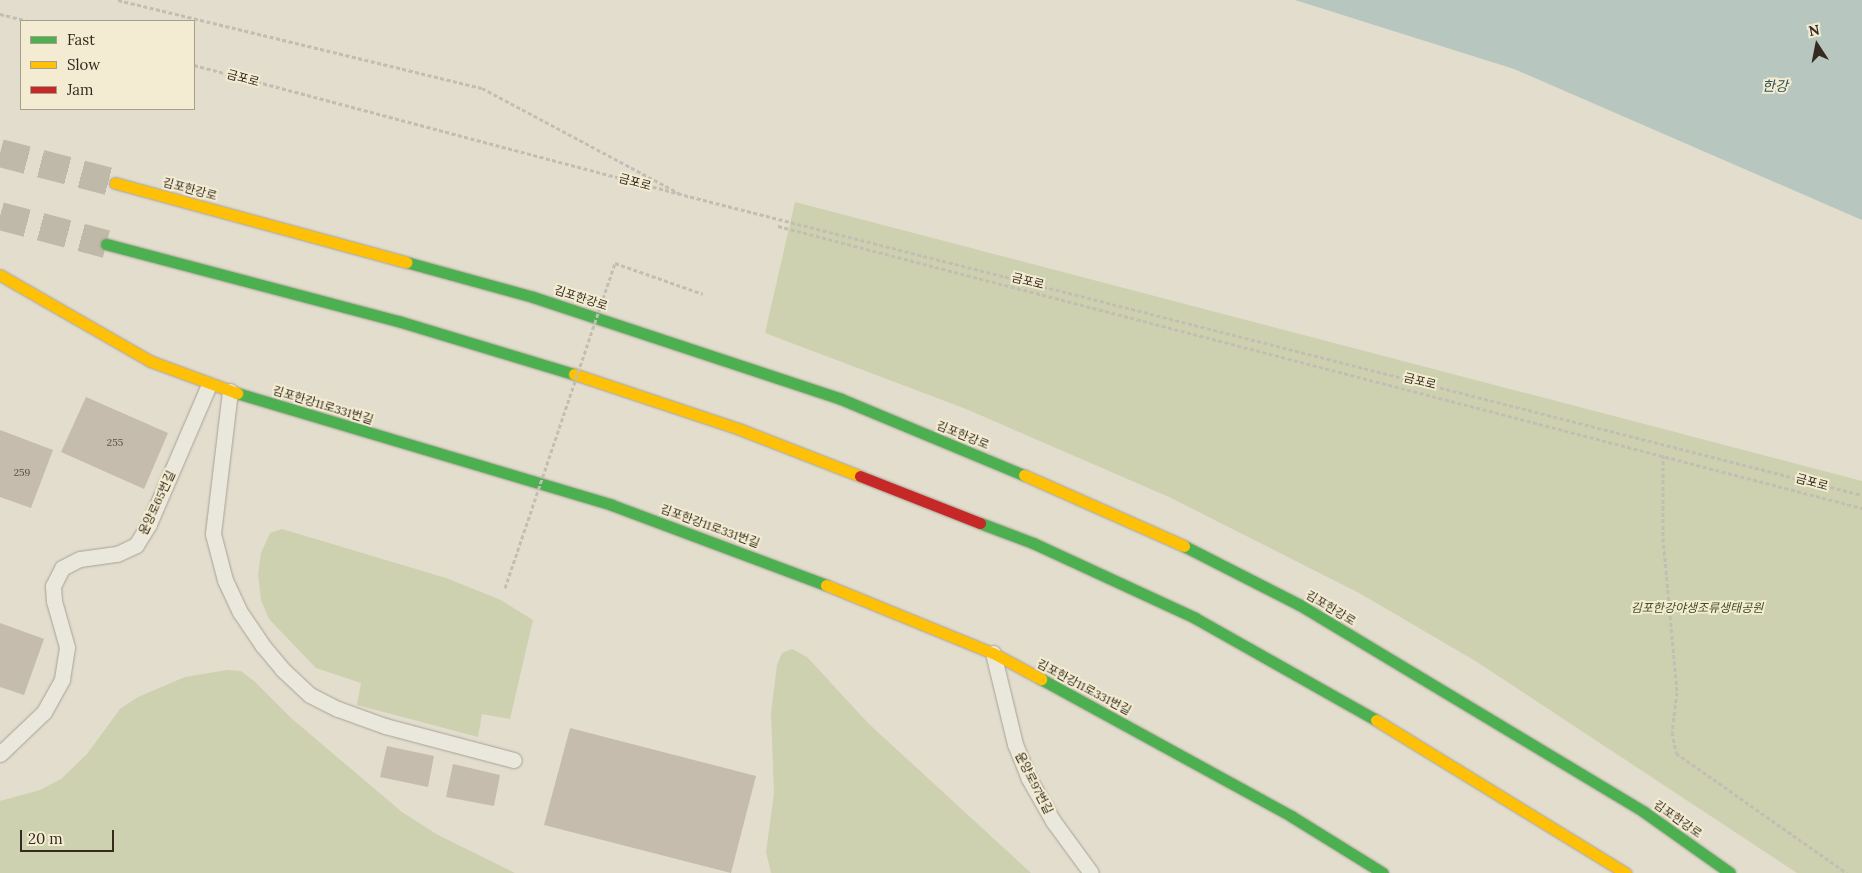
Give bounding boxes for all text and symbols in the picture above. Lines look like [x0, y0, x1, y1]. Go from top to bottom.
legend [20, 20, 195, 110]
north arrow [1792, 20, 1842, 70]
text: N [1807, 20, 1821, 40]
text: Fast [67, 30, 95, 49]
text: Slow [67, 55, 100, 74]
street label: 금포로 [225, 67, 261, 89]
water label: 한강 [1762, 78, 1788, 94]
text: Jam [67, 80, 94, 99]
street label: 금포로 [617, 171, 653, 193]
street label: 김포한강로 [161, 175, 219, 203]
street label: 금포로 [1010, 270, 1046, 292]
street label: 김포한강로 [553, 283, 609, 313]
street label: 금포로 [1402, 370, 1438, 392]
street label: 김포한강11로331번길 [271, 383, 375, 427]
street label: 김포한강로 [935, 418, 991, 452]
house number: 255 [107, 437, 123, 449]
house number: 259 [14, 467, 30, 479]
street label: 운양로65번길 [136, 469, 178, 537]
street label: 금포로 [1794, 471, 1830, 493]
street label: 김포한강11로331번길 [659, 501, 761, 551]
street label: 김포한강로 [1304, 588, 1358, 628]
park label: 김포한강야생조류생태공원 [1631, 601, 1763, 615]
street label: 김포한강11로331번길 [1035, 656, 1133, 718]
street label: 운양로97번길 [1012, 750, 1056, 816]
street label: 김포한강로 [1651, 797, 1705, 841]
scale bar [22, 820, 116, 852]
text: 20 m [28, 829, 63, 848]

